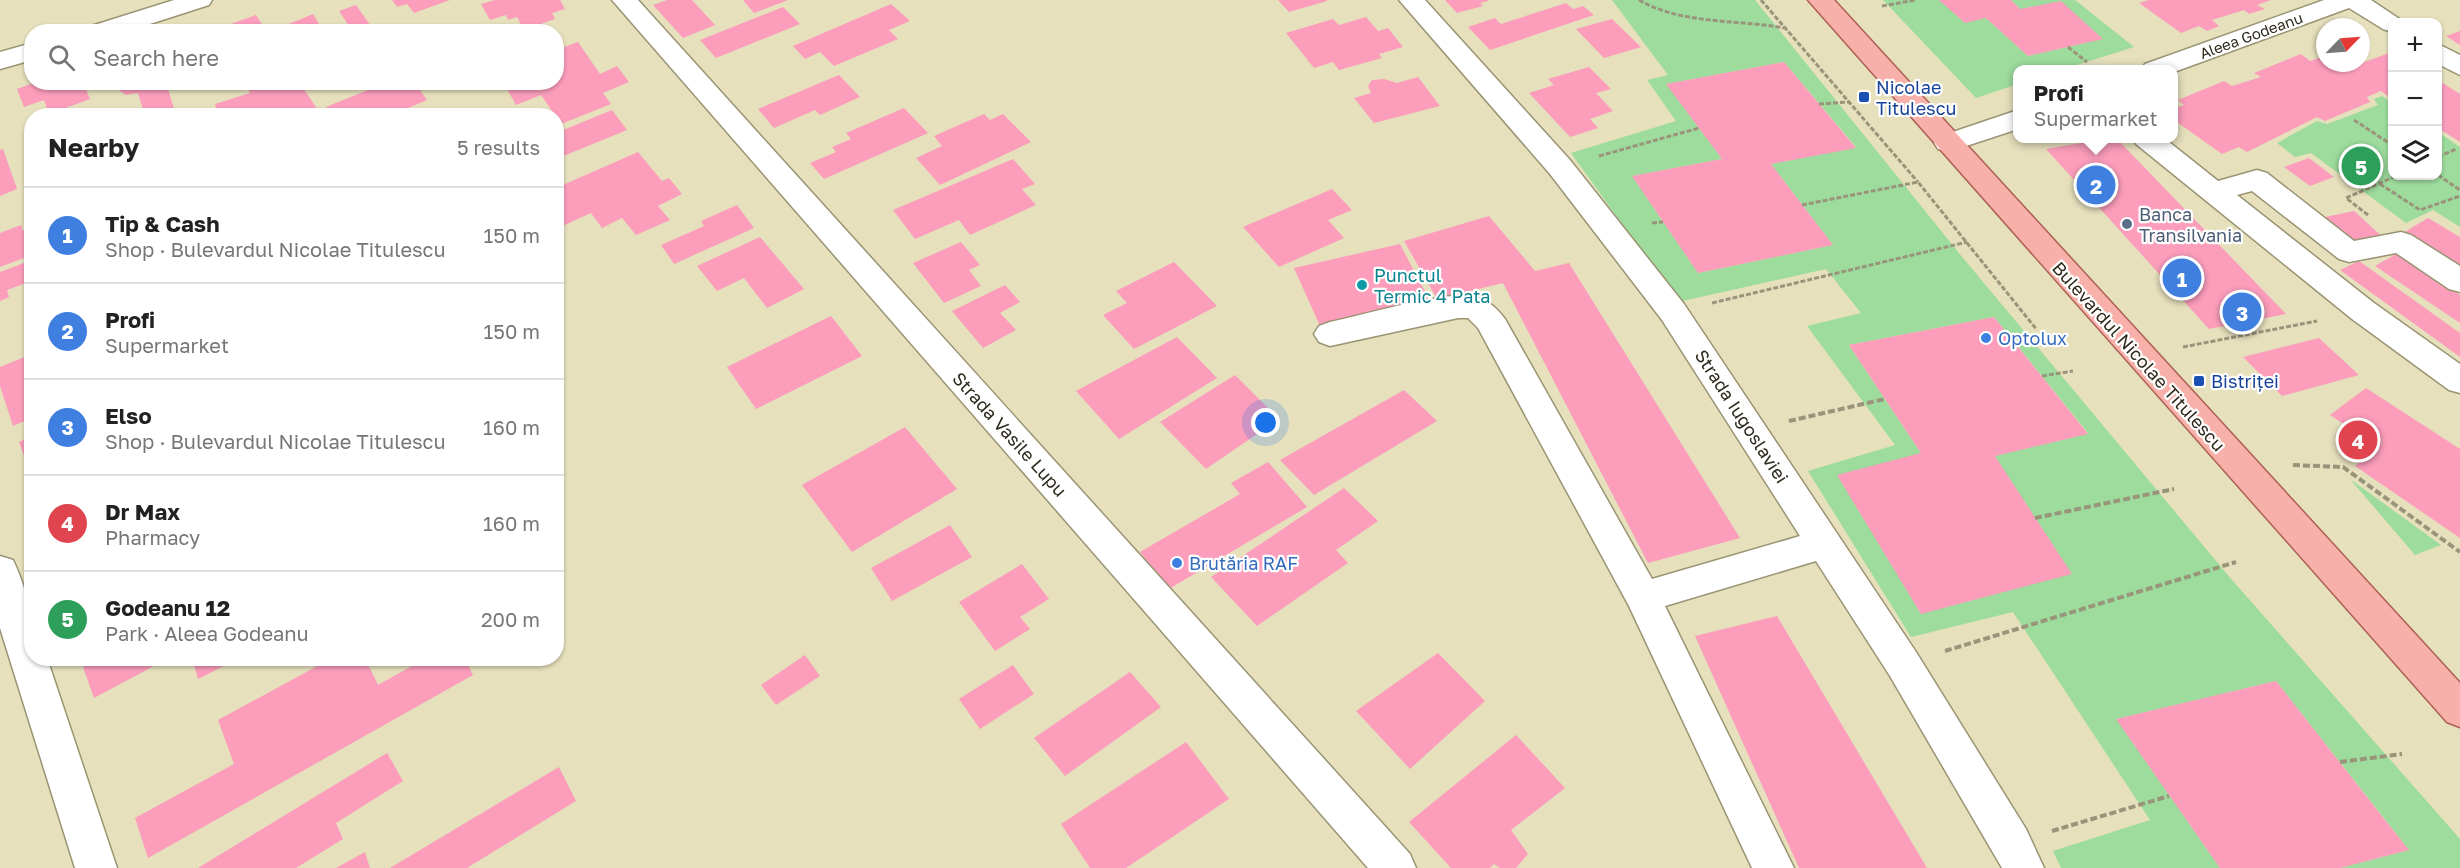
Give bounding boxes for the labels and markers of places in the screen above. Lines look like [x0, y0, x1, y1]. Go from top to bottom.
place label: Nicolae Titulescu [1876, 76, 1956, 119]
marker: Nicolae Titulescu [1857, 90, 1871, 104]
pin: 5 [2342, 144, 2380, 188]
pin: 2 [2076, 162, 2116, 207]
place label: Banca Transilvania [2139, 203, 2242, 246]
marker: Banca Transilvania [2120, 217, 2134, 231]
pin: 1 [2162, 256, 2202, 300]
place label: Punctul Termic 4 Pata [1374, 264, 1491, 307]
marker: Punctul Termic 4 Pata [1355, 278, 1369, 292]
pin: 3 [2222, 290, 2262, 334]
place label: Optolux [1998, 327, 2067, 349]
marker: Optolux [1979, 331, 1993, 345]
place label: Bistriței [2211, 370, 2279, 392]
marker: Bistriței [2192, 374, 2206, 388]
pin: 4 [2338, 418, 2378, 462]
place label: Brutăria RAF [1189, 552, 1298, 574]
marker: Brutăria RAF [1170, 556, 1184, 570]

